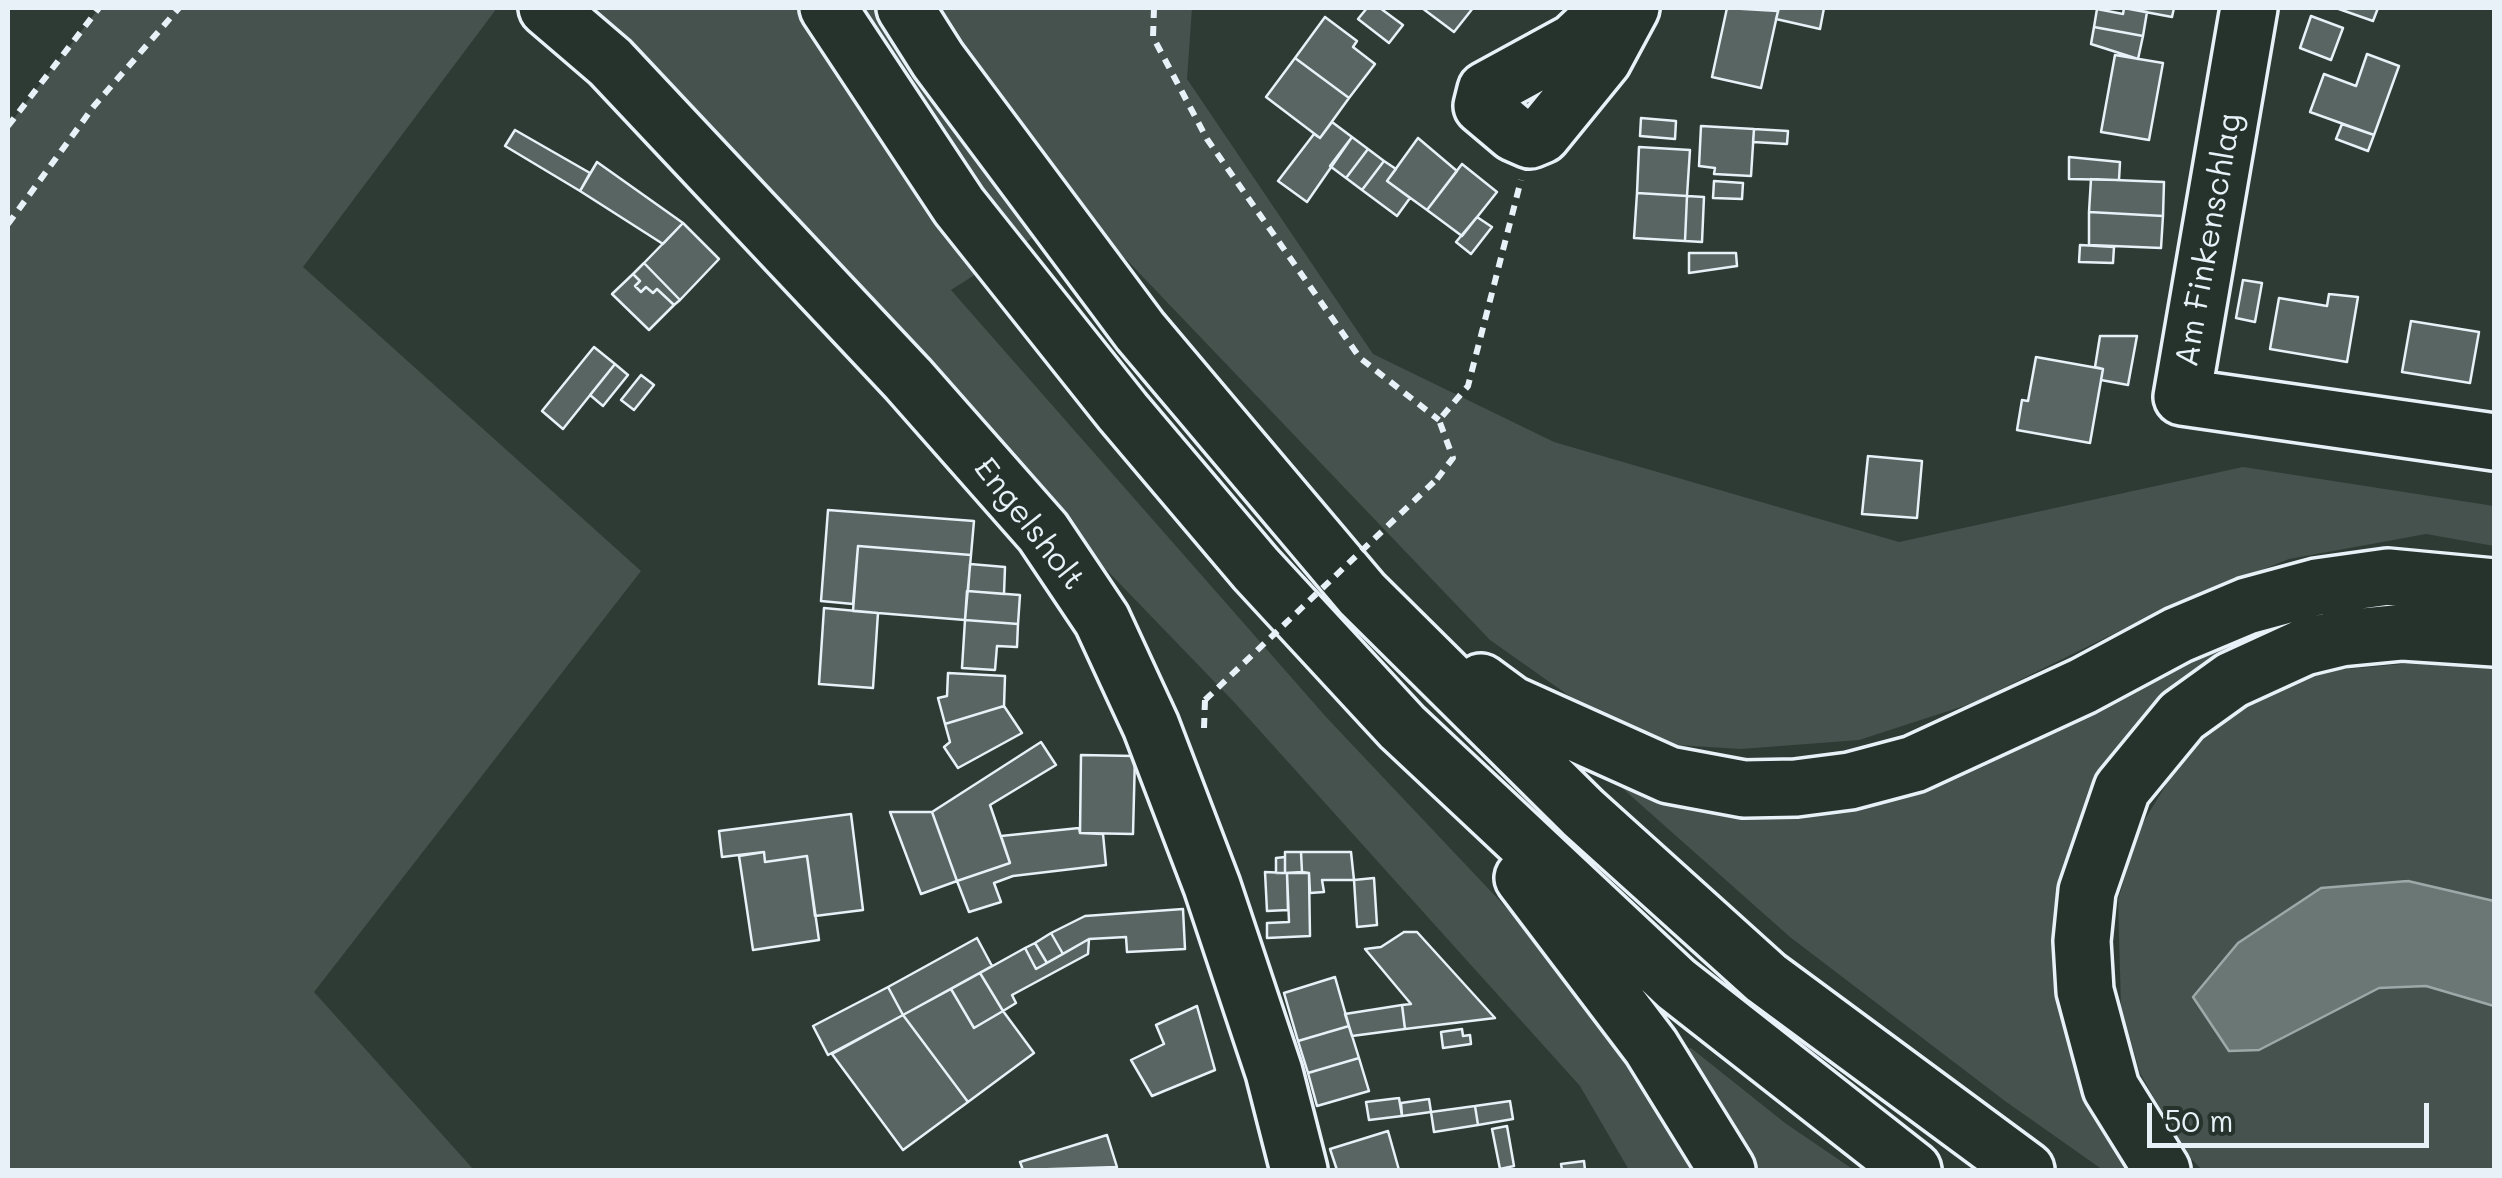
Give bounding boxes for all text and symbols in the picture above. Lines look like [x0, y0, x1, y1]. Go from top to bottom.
street label: Am Finkenschlag [2168, 110, 2250, 370]
street label: Engelsholt [965, 450, 1093, 598]
scale bar [2152, 1083, 2434, 1145]
text: 50 m [2164, 1100, 2234, 1140]

